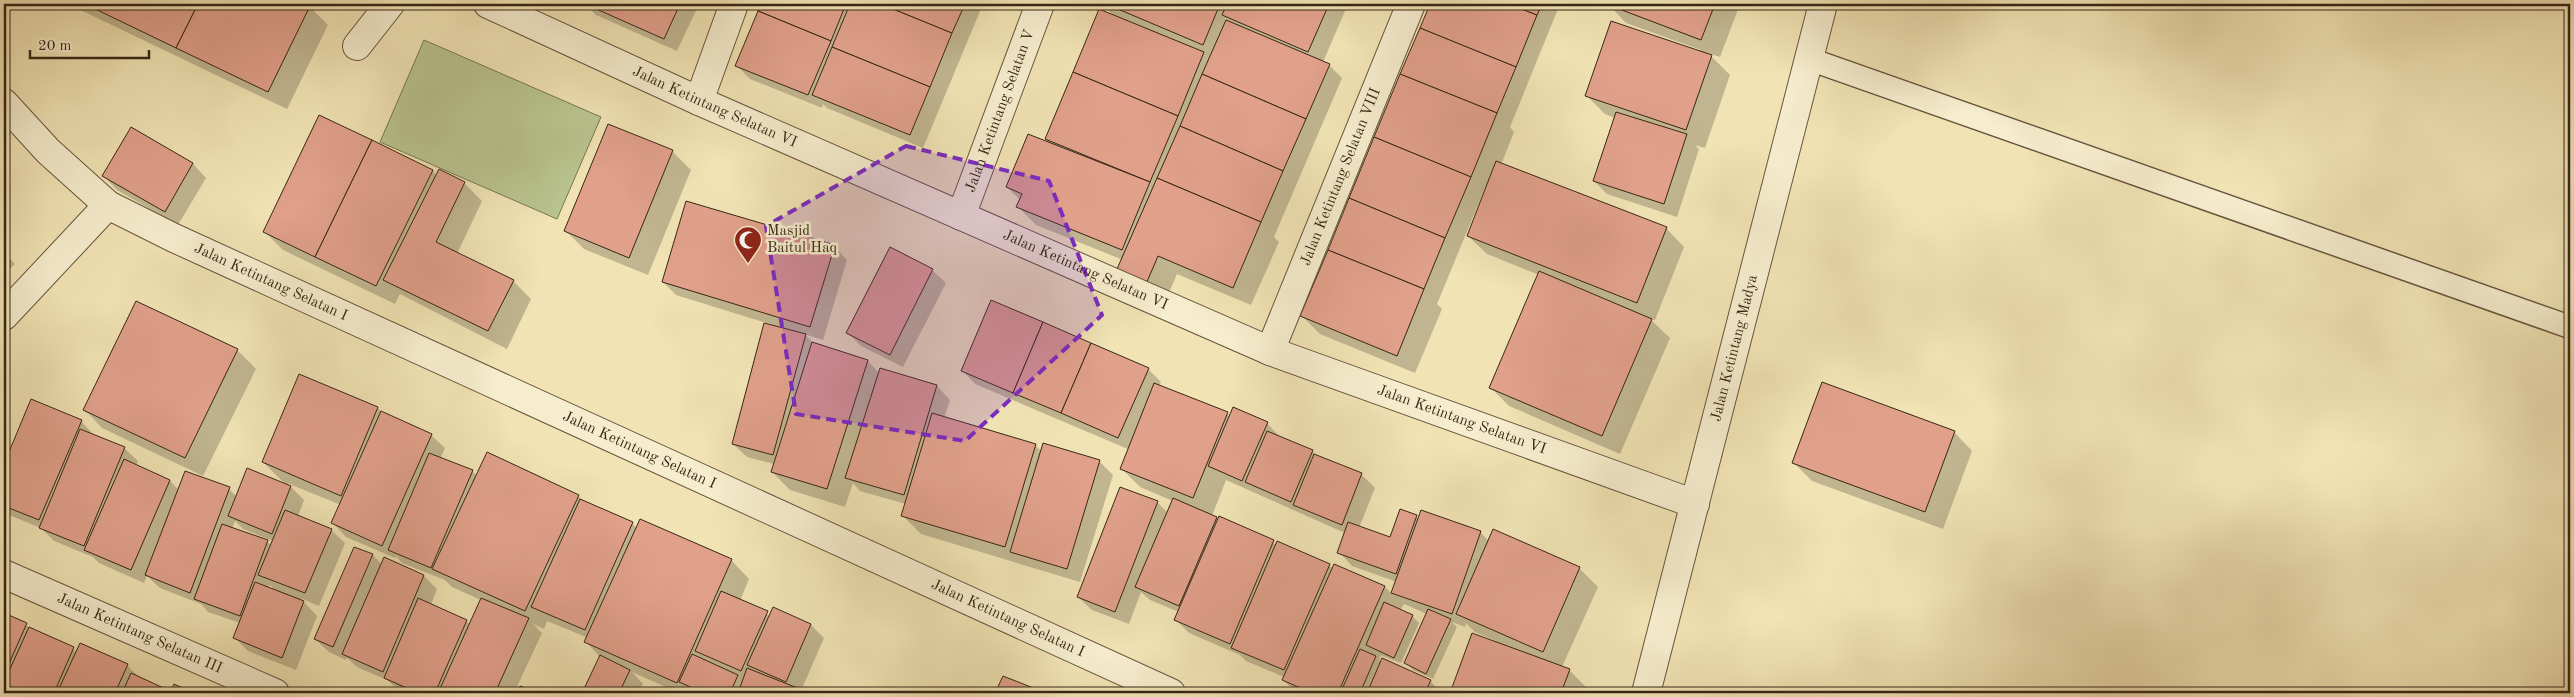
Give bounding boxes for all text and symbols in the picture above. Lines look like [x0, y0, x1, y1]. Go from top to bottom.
street label: Jalan Ketintang Selatan V [963, 27, 1037, 194]
scale bar [30, 28, 149, 60]
text: 20 m [38, 39, 72, 54]
street label: Jalan Ketintang Selatan VI [630, 64, 799, 150]
street label: Jalan Ketintang Selatan VIII [1298, 86, 1384, 268]
place label: Masjid Baitul Haq [767, 224, 838, 256]
mosque icon: Masjid Baitul Haq [733, 225, 763, 264]
street label: Jalan Ketintang Selatan VI [1001, 228, 1170, 313]
street label: Jalan Ketintang Selatan I [192, 241, 350, 324]
street label: Jalan Ketintang Madya [1709, 273, 1761, 423]
street label: Jalan Ketintang Selatan VI [1375, 383, 1548, 457]
street label: Jalan Ketintang Selatan I [560, 409, 718, 492]
street label: Jalan Ketintang Selatan I [929, 577, 1087, 660]
street label: Jalan Ketintang Selatan III [55, 591, 224, 676]

